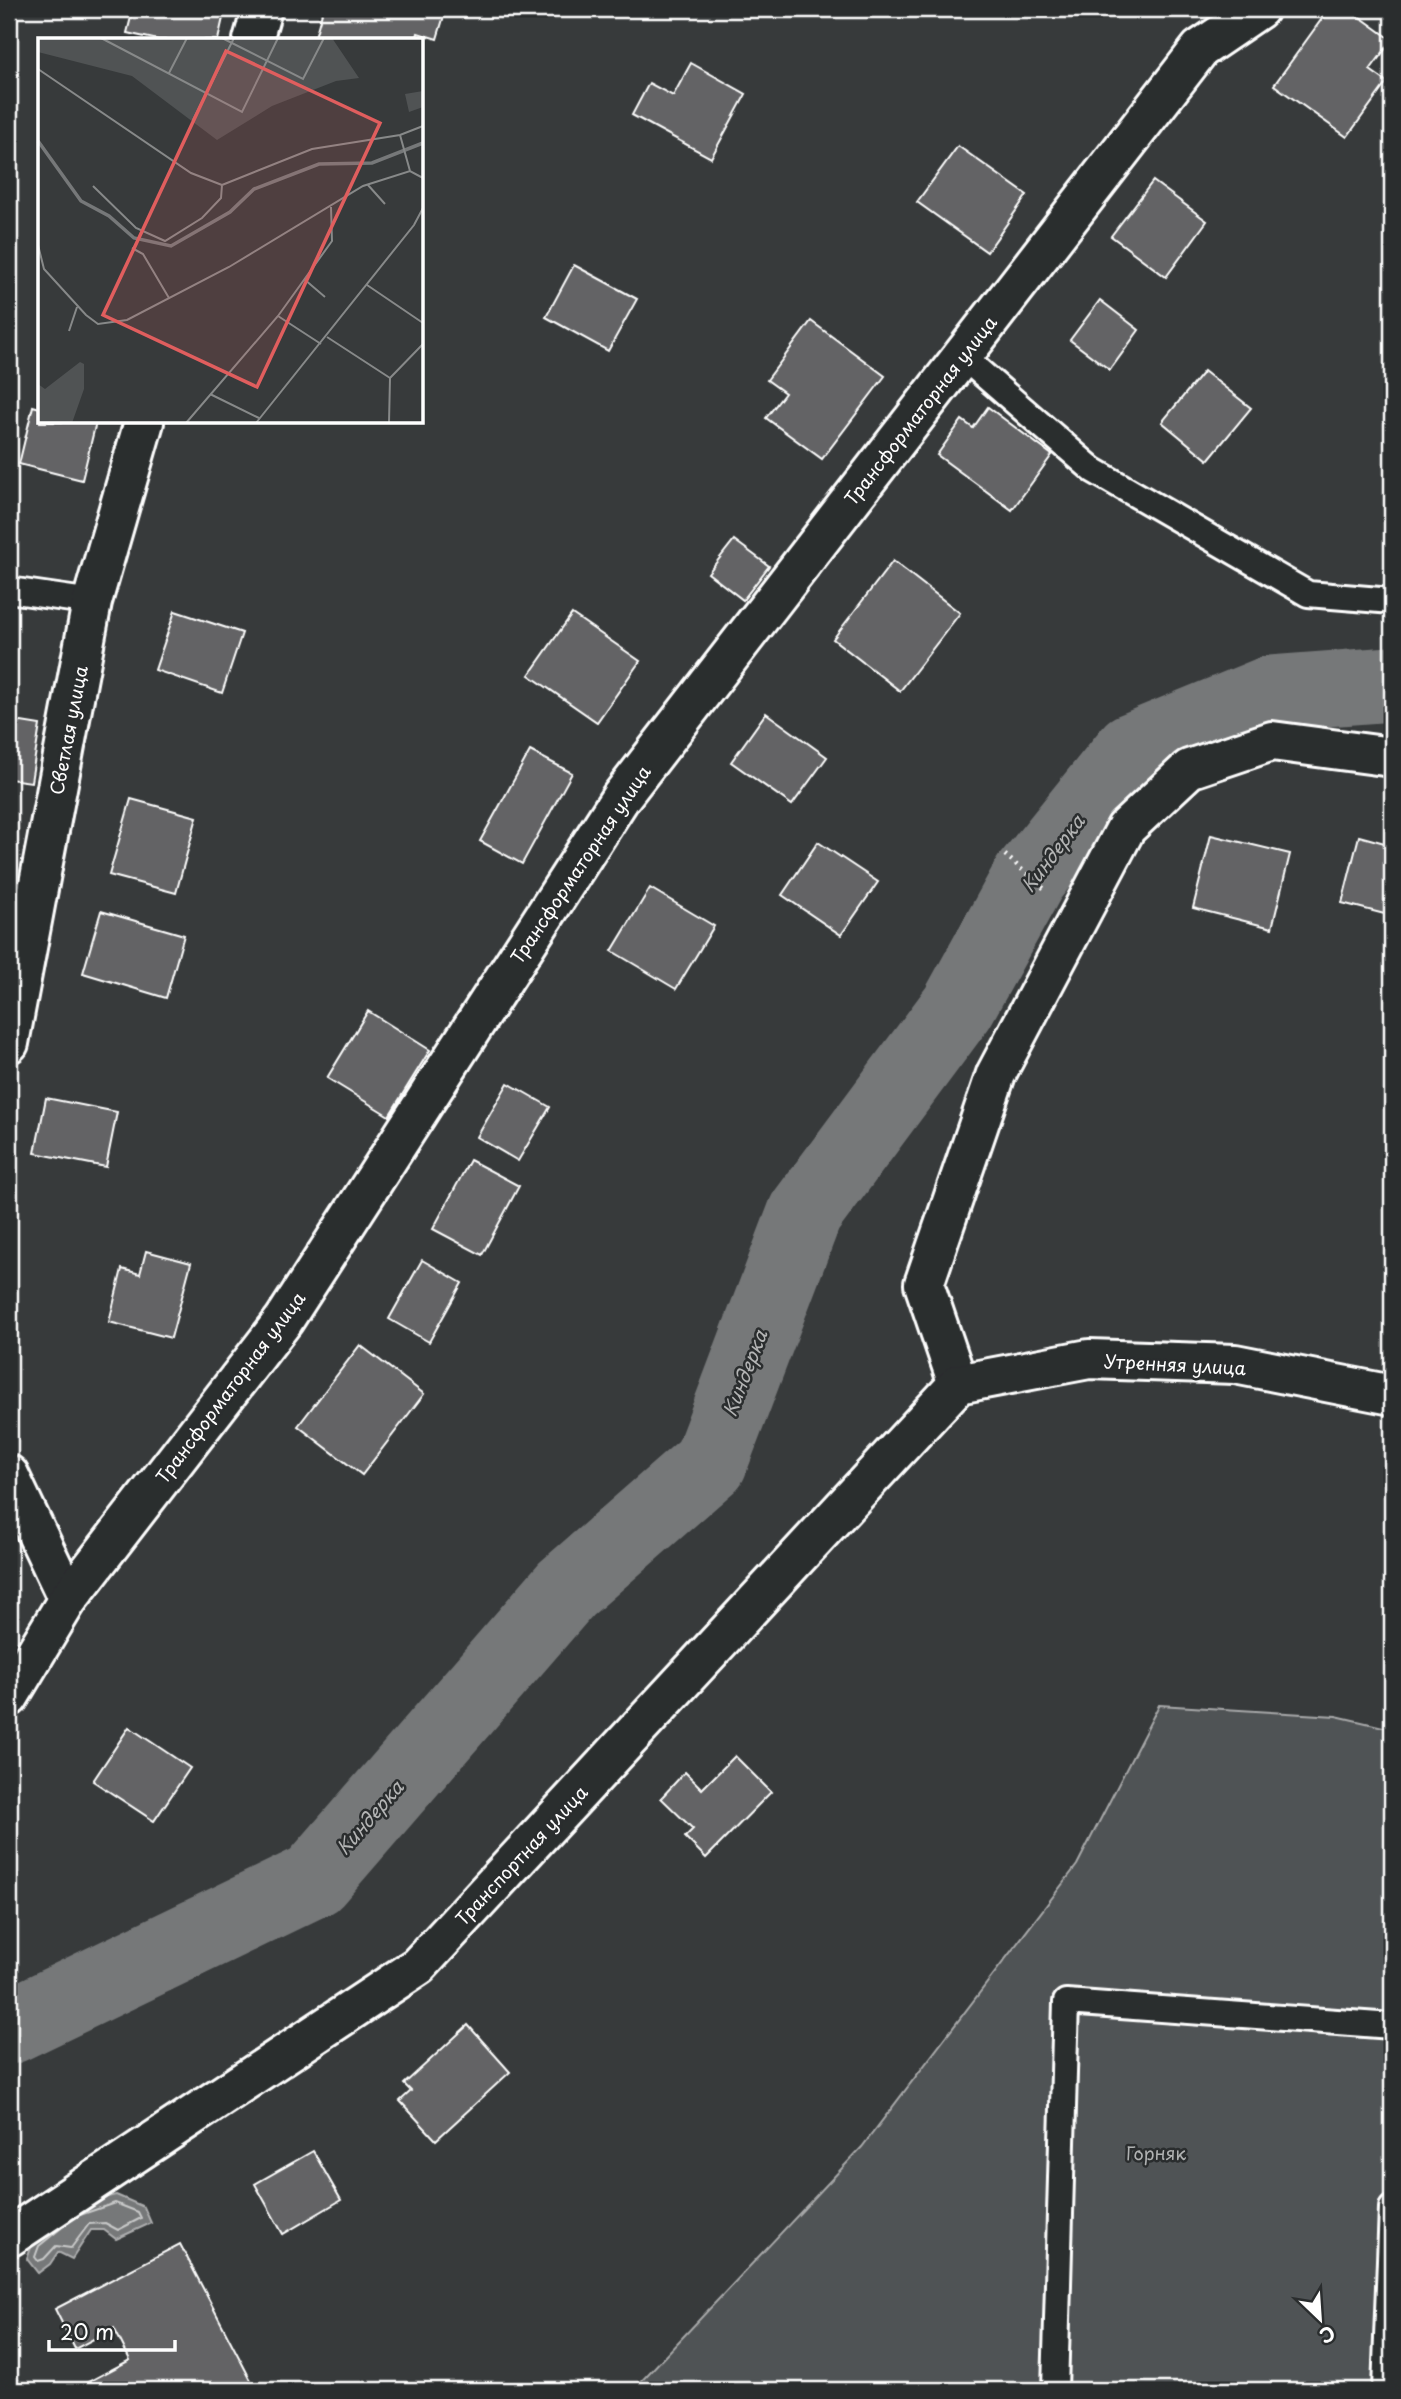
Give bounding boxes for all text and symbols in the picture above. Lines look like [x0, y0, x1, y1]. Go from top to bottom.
inset map [38, 38, 424, 424]
street label: Трансформаторная улица [837, 309, 1003, 510]
street label: Светлая улица [42, 662, 94, 797]
street label: Трансформаторная улица [503, 759, 657, 968]
water label: Киндерка [1014, 807, 1091, 898]
street label: Трансформаторная улица [149, 1285, 312, 1489]
water label: Киндерка [715, 1325, 774, 1420]
street label: Утренняя улица [1103, 1347, 1247, 1381]
water label: Киндерка [329, 1773, 410, 1860]
street label: Транспортная улица [449, 1778, 594, 1931]
park label: Горняк [1126, 2139, 1186, 2166]
north arrow [1286, 2284, 1356, 2354]
scale bar [49, 2308, 175, 2352]
text: 20 m [60, 2315, 114, 2347]
text: С [1315, 2320, 1340, 2351]

